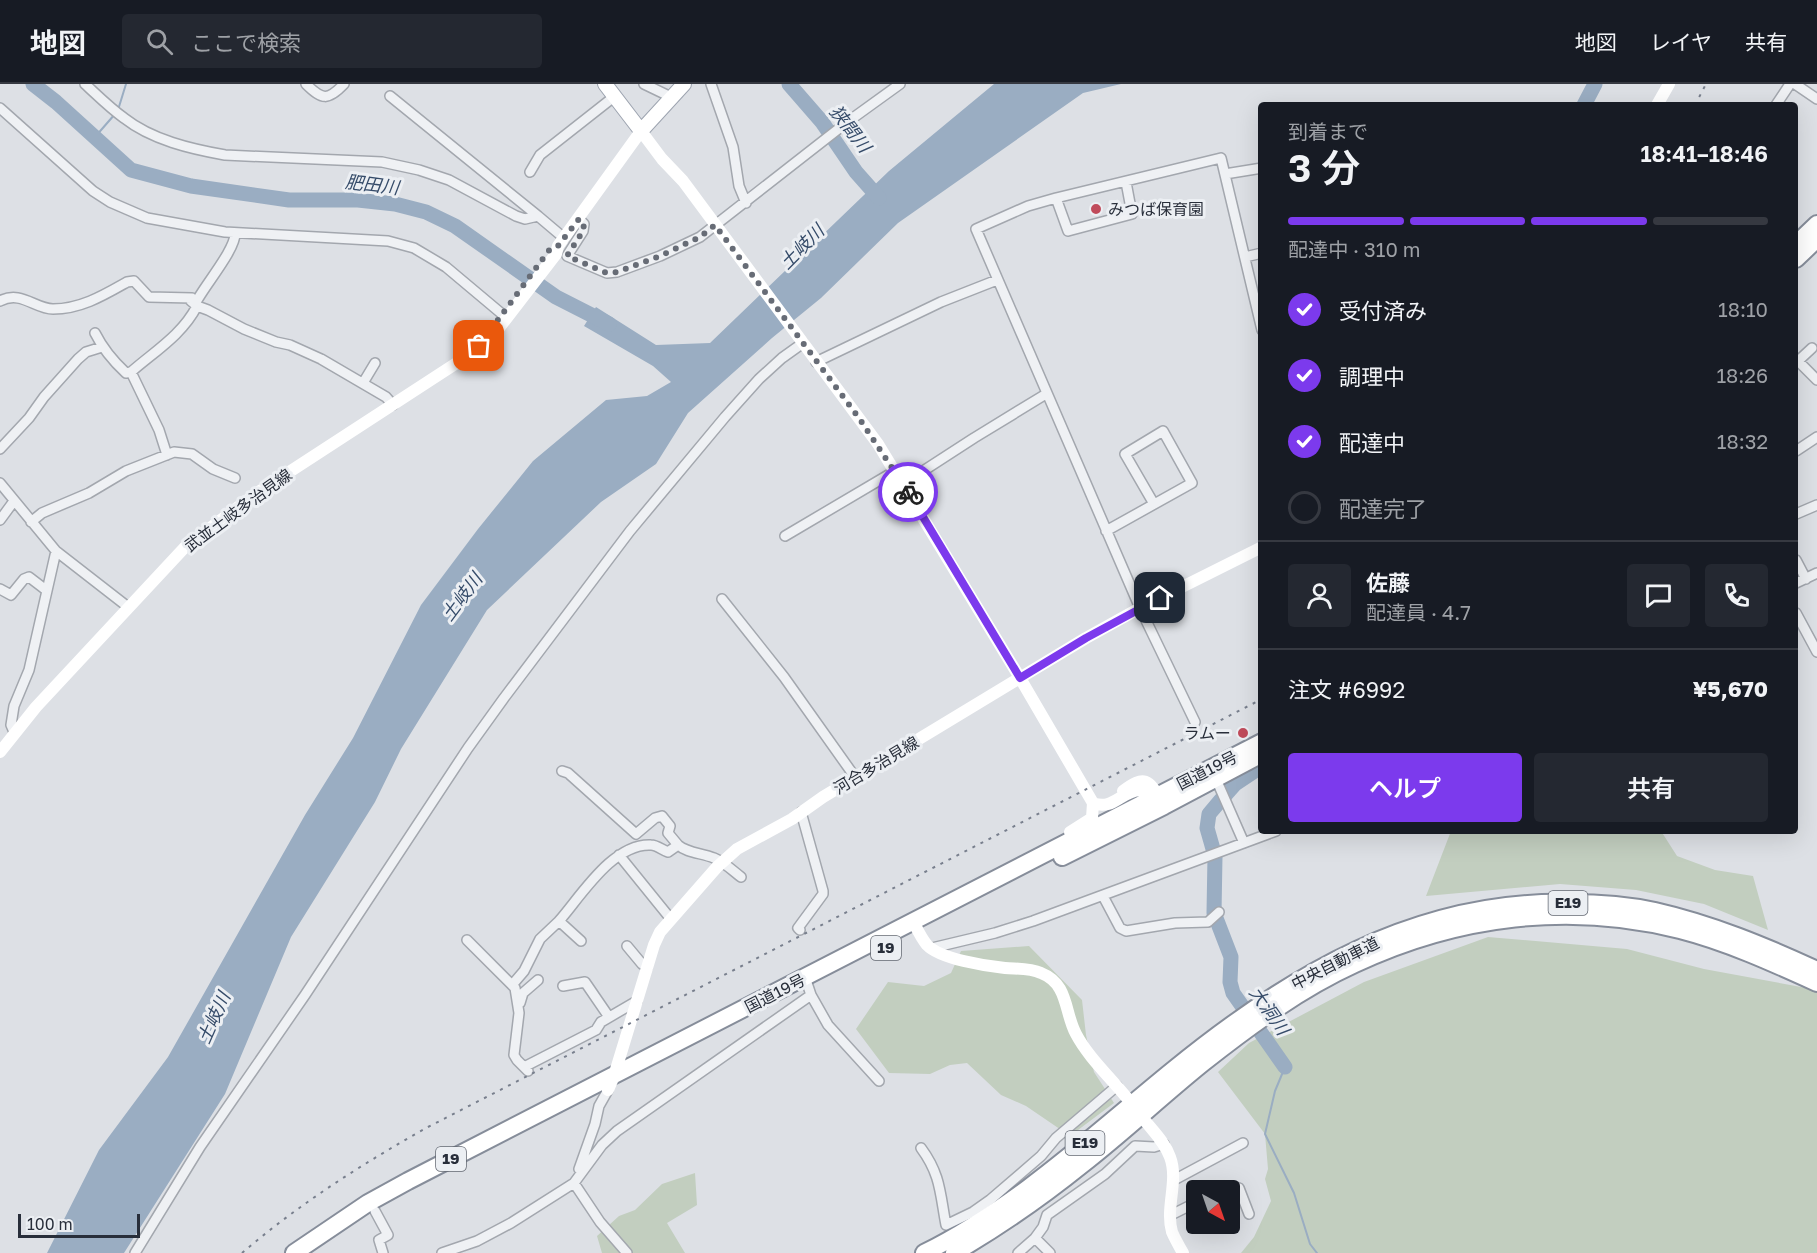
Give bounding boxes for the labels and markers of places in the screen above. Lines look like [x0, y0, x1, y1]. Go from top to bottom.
place label: みつば保育園 [1108, 199, 1204, 219]
marker: みつば保育園 [1089, 202, 1103, 216]
pin [453, 320, 504, 371]
pin [1134, 572, 1185, 623]
place label: ラムー [1183, 723, 1231, 743]
marker: ラムー [1236, 726, 1250, 740]

